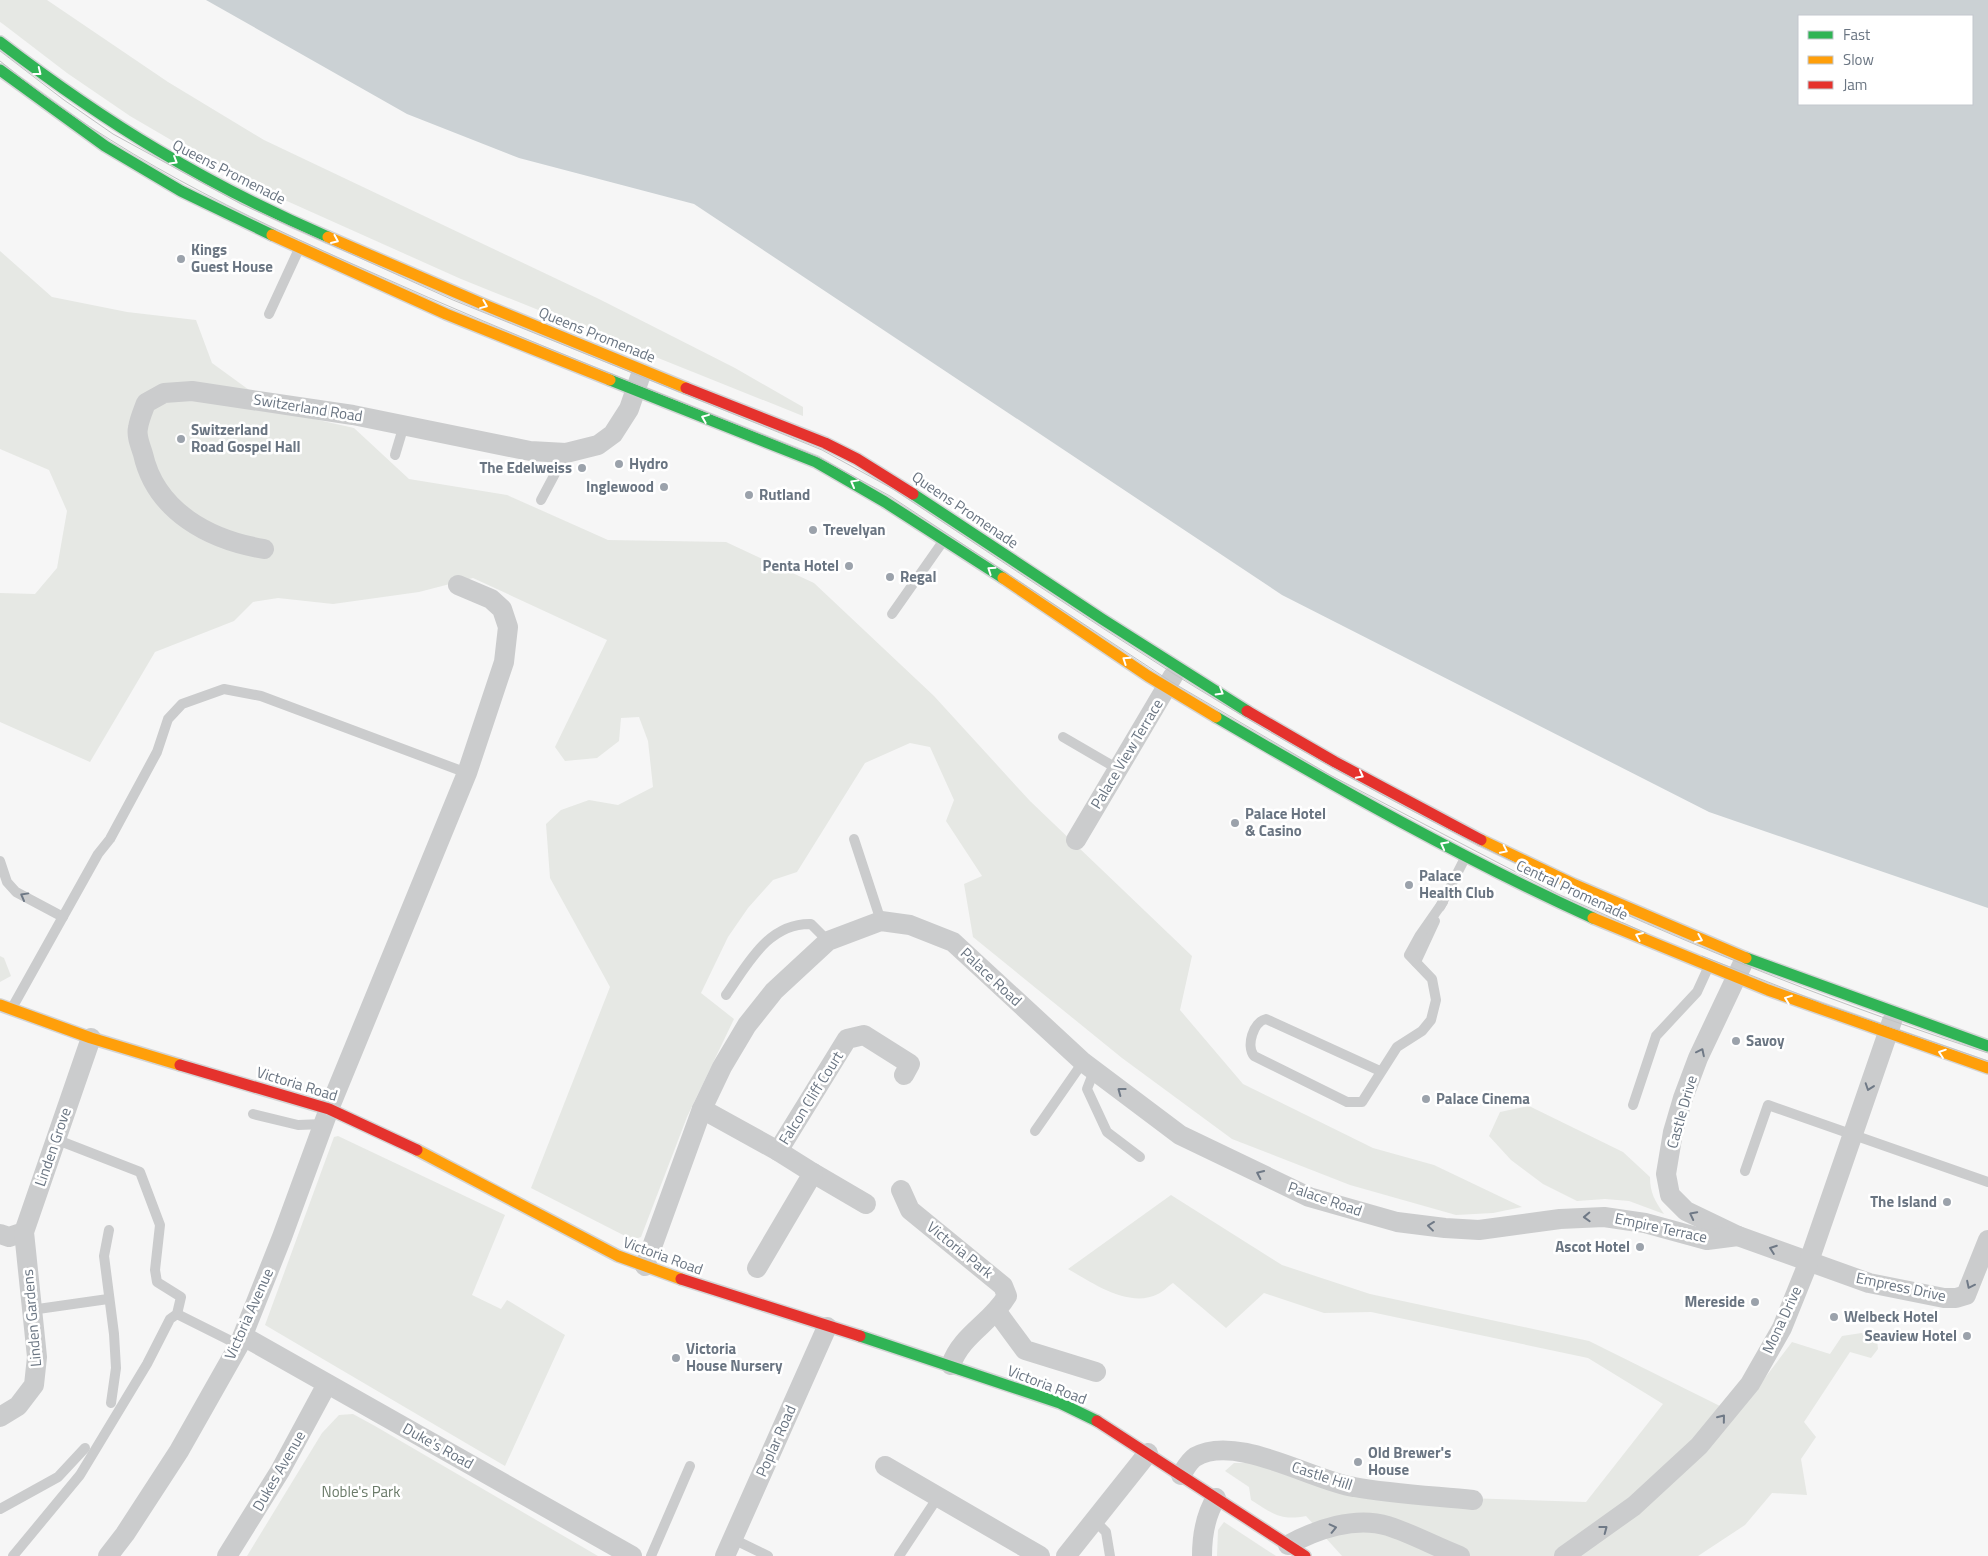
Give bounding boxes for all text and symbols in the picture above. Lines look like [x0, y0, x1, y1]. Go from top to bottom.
legend [1798, 15, 1973, 105]
text: Fast [1843, 23, 1871, 46]
text: Slow [1843, 48, 1874, 71]
one-way arrow [33, 66, 42, 75]
text: Jam [1843, 73, 1867, 96]
street label: Queens Promenade [169, 133, 290, 210]
one-way arrow [168, 155, 177, 165]
one-way arrow [330, 234, 339, 245]
place label: Kings Guest House [191, 238, 273, 278]
marker: Kings Guest House [175, 253, 187, 265]
one-way arrow [479, 299, 488, 310]
street label: Queens Promenade [535, 301, 659, 369]
street label: Switzerland Road [252, 388, 364, 427]
one-way arrow [701, 414, 709, 424]
place label: Switzerland Road Gospel Hall [191, 418, 301, 458]
marker: Switzerland Road Gospel Hall [175, 433, 187, 445]
place label: Hydro [629, 452, 668, 475]
place label: The Edelweiss [479, 456, 572, 479]
marker: Hydro [613, 458, 625, 470]
marker: The Edelweiss [576, 462, 588, 474]
street label: Queens Promenade [907, 465, 1023, 554]
place label: Inglewood [586, 475, 654, 498]
one-way arrow [850, 479, 859, 489]
marker: Inglewood [658, 481, 670, 493]
place label: Rutland [759, 483, 810, 506]
marker: Rutland [743, 489, 755, 501]
place label: Trevelyan [823, 518, 886, 541]
marker: Trevelyan [807, 524, 819, 536]
place label: Penta Hotel [763, 554, 839, 577]
marker: Penta Hotel [843, 560, 855, 572]
place label: Regal [900, 565, 937, 588]
one-way arrow [987, 567, 996, 576]
marker: Regal [884, 571, 896, 583]
one-way arrow [1122, 657, 1131, 666]
one-way arrow [1214, 686, 1223, 696]
street label: Palace View Terrace [1085, 694, 1169, 813]
one-way arrow [1354, 769, 1363, 779]
place label: Palace Hotel & Casino [1245, 802, 1326, 842]
marker: Palace Hotel & Casino [1229, 817, 1241, 829]
one-way arrow [1441, 841, 1450, 851]
one-way arrow [1498, 844, 1507, 854]
street label: Central Promenade [1512, 853, 1632, 926]
place label: Palace Health Club [1419, 864, 1494, 904]
marker: Palace Health Club [1403, 879, 1415, 891]
one-way arrow [20, 892, 29, 902]
one-way arrow [1635, 932, 1644, 943]
one-way arrow [1694, 932, 1703, 943]
street label: Palace Road [955, 942, 1027, 1011]
one-way arrow [1785, 995, 1793, 1005]
place label: Savoy [1746, 1029, 1785, 1052]
marker: Savoy [1730, 1035, 1742, 1047]
street label: Falcon Cliff Court [773, 1046, 849, 1149]
one-way arrow [1695, 1049, 1705, 1058]
one-way arrow [1938, 1049, 1946, 1059]
street label: Victoria Road [254, 1060, 340, 1107]
street label: Castle Drive [1660, 1073, 1703, 1151]
one-way arrow [1865, 1083, 1875, 1091]
place label: Palace Cinema [1436, 1087, 1530, 1110]
one-way arrow [1117, 1088, 1127, 1097]
marker: Palace Cinema [1420, 1093, 1432, 1105]
street label: Linden Grove [28, 1104, 77, 1189]
one-way arrow [1256, 1170, 1265, 1180]
street label: Palace Road [1285, 1175, 1365, 1222]
place label: The Island [1870, 1190, 1937, 1213]
marker: The Island [1941, 1196, 1953, 1208]
street label: Empire Terrace [1613, 1206, 1709, 1249]
one-way arrow [1690, 1211, 1699, 1221]
one-way arrow [1583, 1212, 1590, 1222]
street label: Victoria Park [922, 1216, 999, 1284]
one-way arrow [1426, 1221, 1434, 1232]
street label: Victoria Road [620, 1230, 706, 1281]
place label: Ascot Hotel [1555, 1235, 1630, 1258]
marker: Ascot Hotel [1634, 1241, 1646, 1253]
one-way arrow [1769, 1245, 1778, 1255]
street label: Victoria Avenue [218, 1264, 279, 1363]
street label: Empress Drive [1854, 1266, 1948, 1307]
street label: Linden Gardens [16, 1268, 47, 1368]
one-way arrow [1966, 1280, 1977, 1289]
street label: Mona Drive [1756, 1282, 1807, 1357]
place label: Mereside [1685, 1290, 1745, 1313]
marker: Mereside [1749, 1296, 1761, 1308]
place label: Welbeck Hotel [1844, 1305, 1938, 1328]
marker: Welbeck Hotel [1828, 1311, 1840, 1323]
place label: Seaview Hotel [1865, 1324, 1957, 1347]
marker: Seaview Hotel [1961, 1330, 1973, 1342]
place label: Victoria House Nursery [686, 1337, 783, 1377]
marker: Victoria House Nursery [670, 1352, 682, 1364]
street label: Victoria Road [1004, 1359, 1090, 1410]
street label: Poplar Road [749, 1401, 802, 1480]
one-way arrow [1716, 1414, 1725, 1423]
street label: Duke's Road [399, 1417, 478, 1474]
street label: Dukes Avenue [246, 1426, 311, 1515]
place label: Old Brewer's House [1368, 1441, 1451, 1481]
street label: Castle Hill [1289, 1455, 1355, 1496]
marker: Old Brewer's House [1352, 1456, 1364, 1468]
park label: Noble's Park [322, 1480, 400, 1503]
one-way arrow [1328, 1523, 1337, 1534]
one-way arrow [1598, 1526, 1607, 1534]

